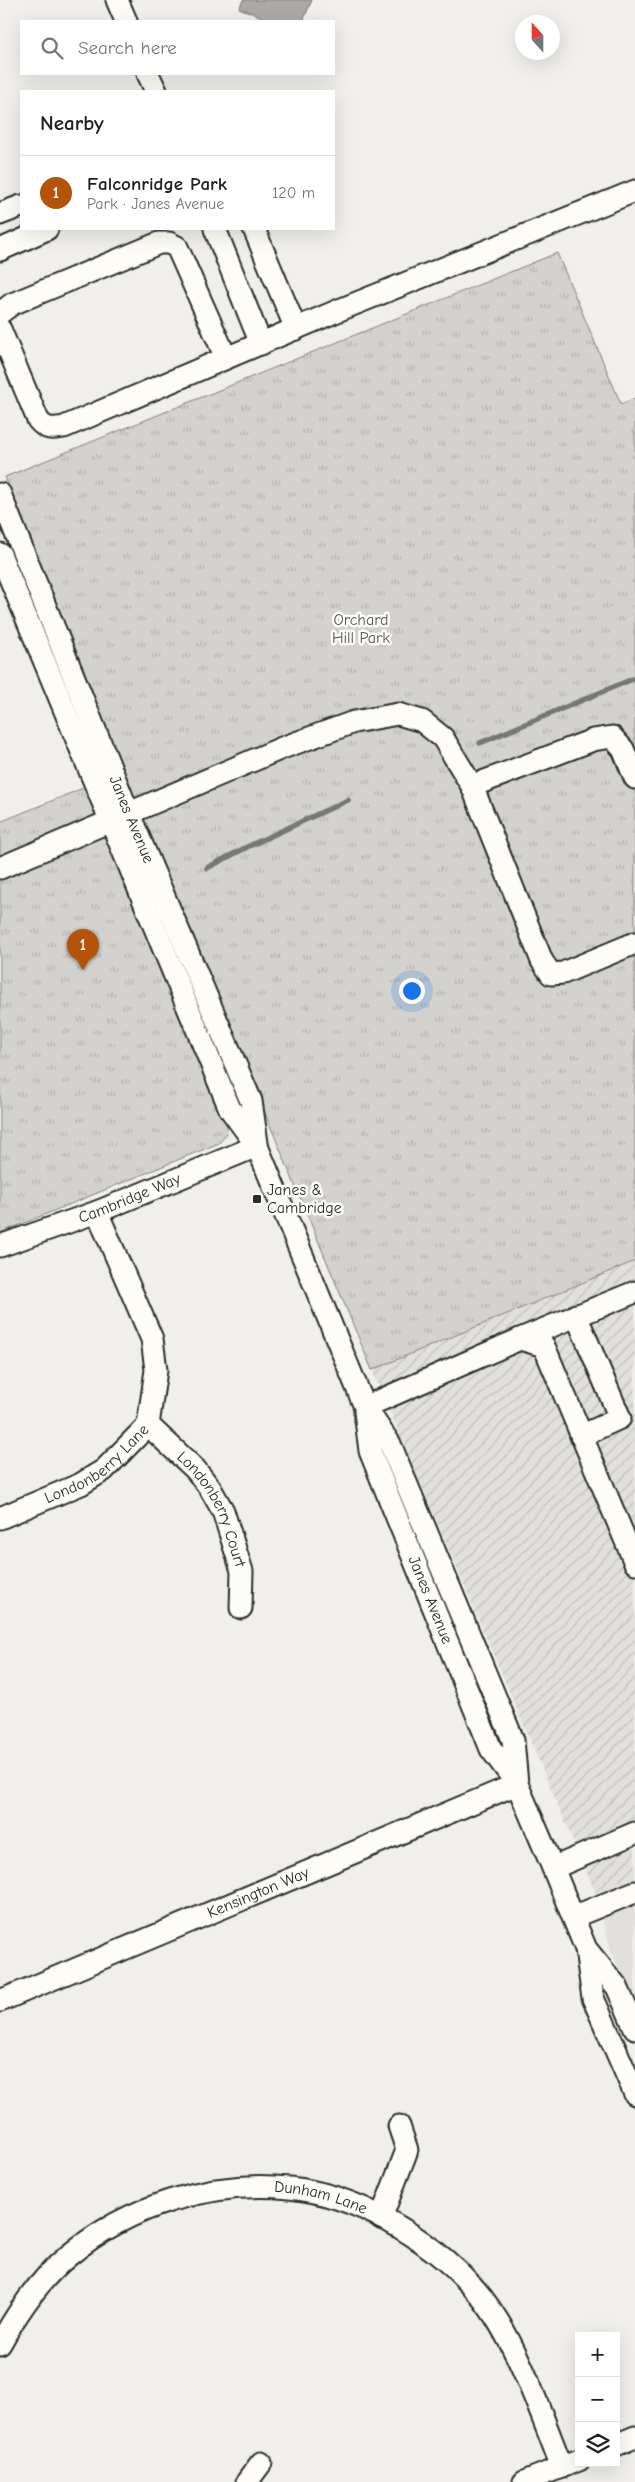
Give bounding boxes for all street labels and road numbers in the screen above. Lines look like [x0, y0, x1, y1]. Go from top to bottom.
street label: Janes Avenue [105, 773, 158, 866]
street label: Cambridge Way [76, 1169, 184, 1227]
street label: Londonberry Lane [42, 1421, 152, 1507]
street label: Londonberry Court [173, 1448, 249, 1569]
street label: Janes Avenue [405, 1553, 456, 1646]
street label: Kensington Way [205, 1863, 312, 1922]
street label: Dunham Lane [274, 2178, 370, 2218]

